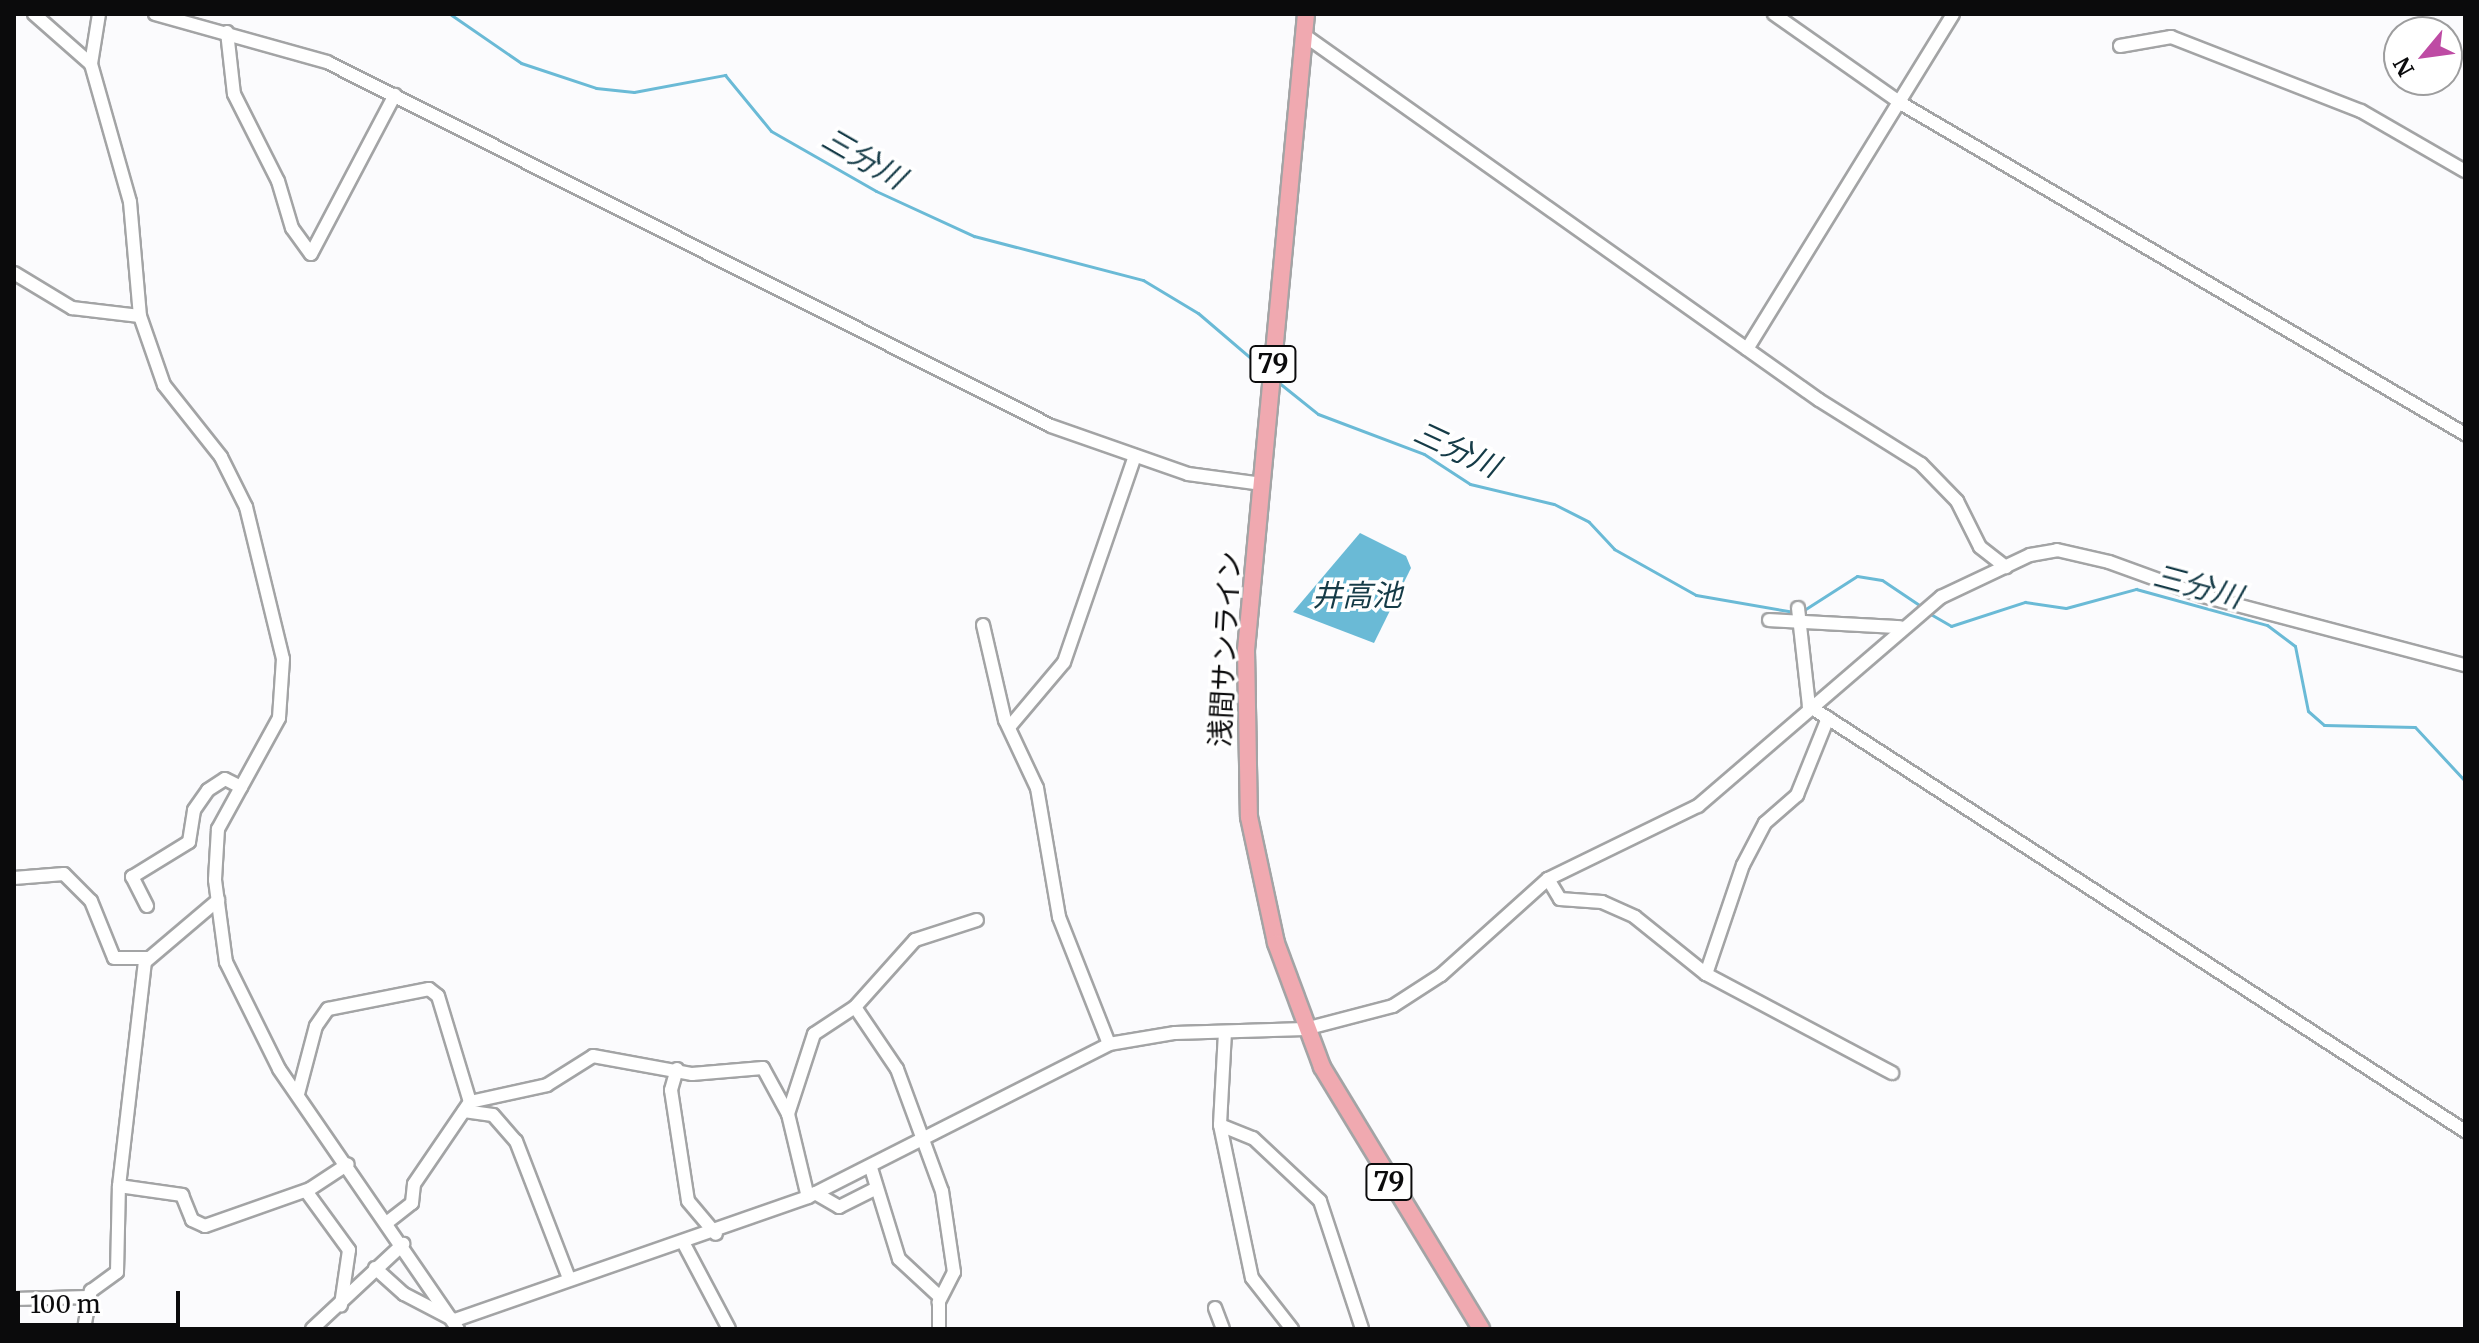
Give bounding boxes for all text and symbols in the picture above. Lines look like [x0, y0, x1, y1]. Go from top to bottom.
north arrow [2383, 16, 2463, 96]
text: N [2387, 52, 2420, 81]
water label: 三分川 [816, 120, 912, 196]
road number: 79 [1249, 342, 1297, 386]
water label: 三分川 [1409, 414, 1505, 484]
street label: 浅間サンライン [1203, 550, 1247, 748]
water label: 三分川 [2150, 557, 2246, 615]
water label: 井高池 [1312, 577, 1402, 613]
road number: 79 [1365, 1160, 1413, 1204]
scale bar [20, 1275, 184, 1325]
text: 100 m [30, 1289, 100, 1320]

